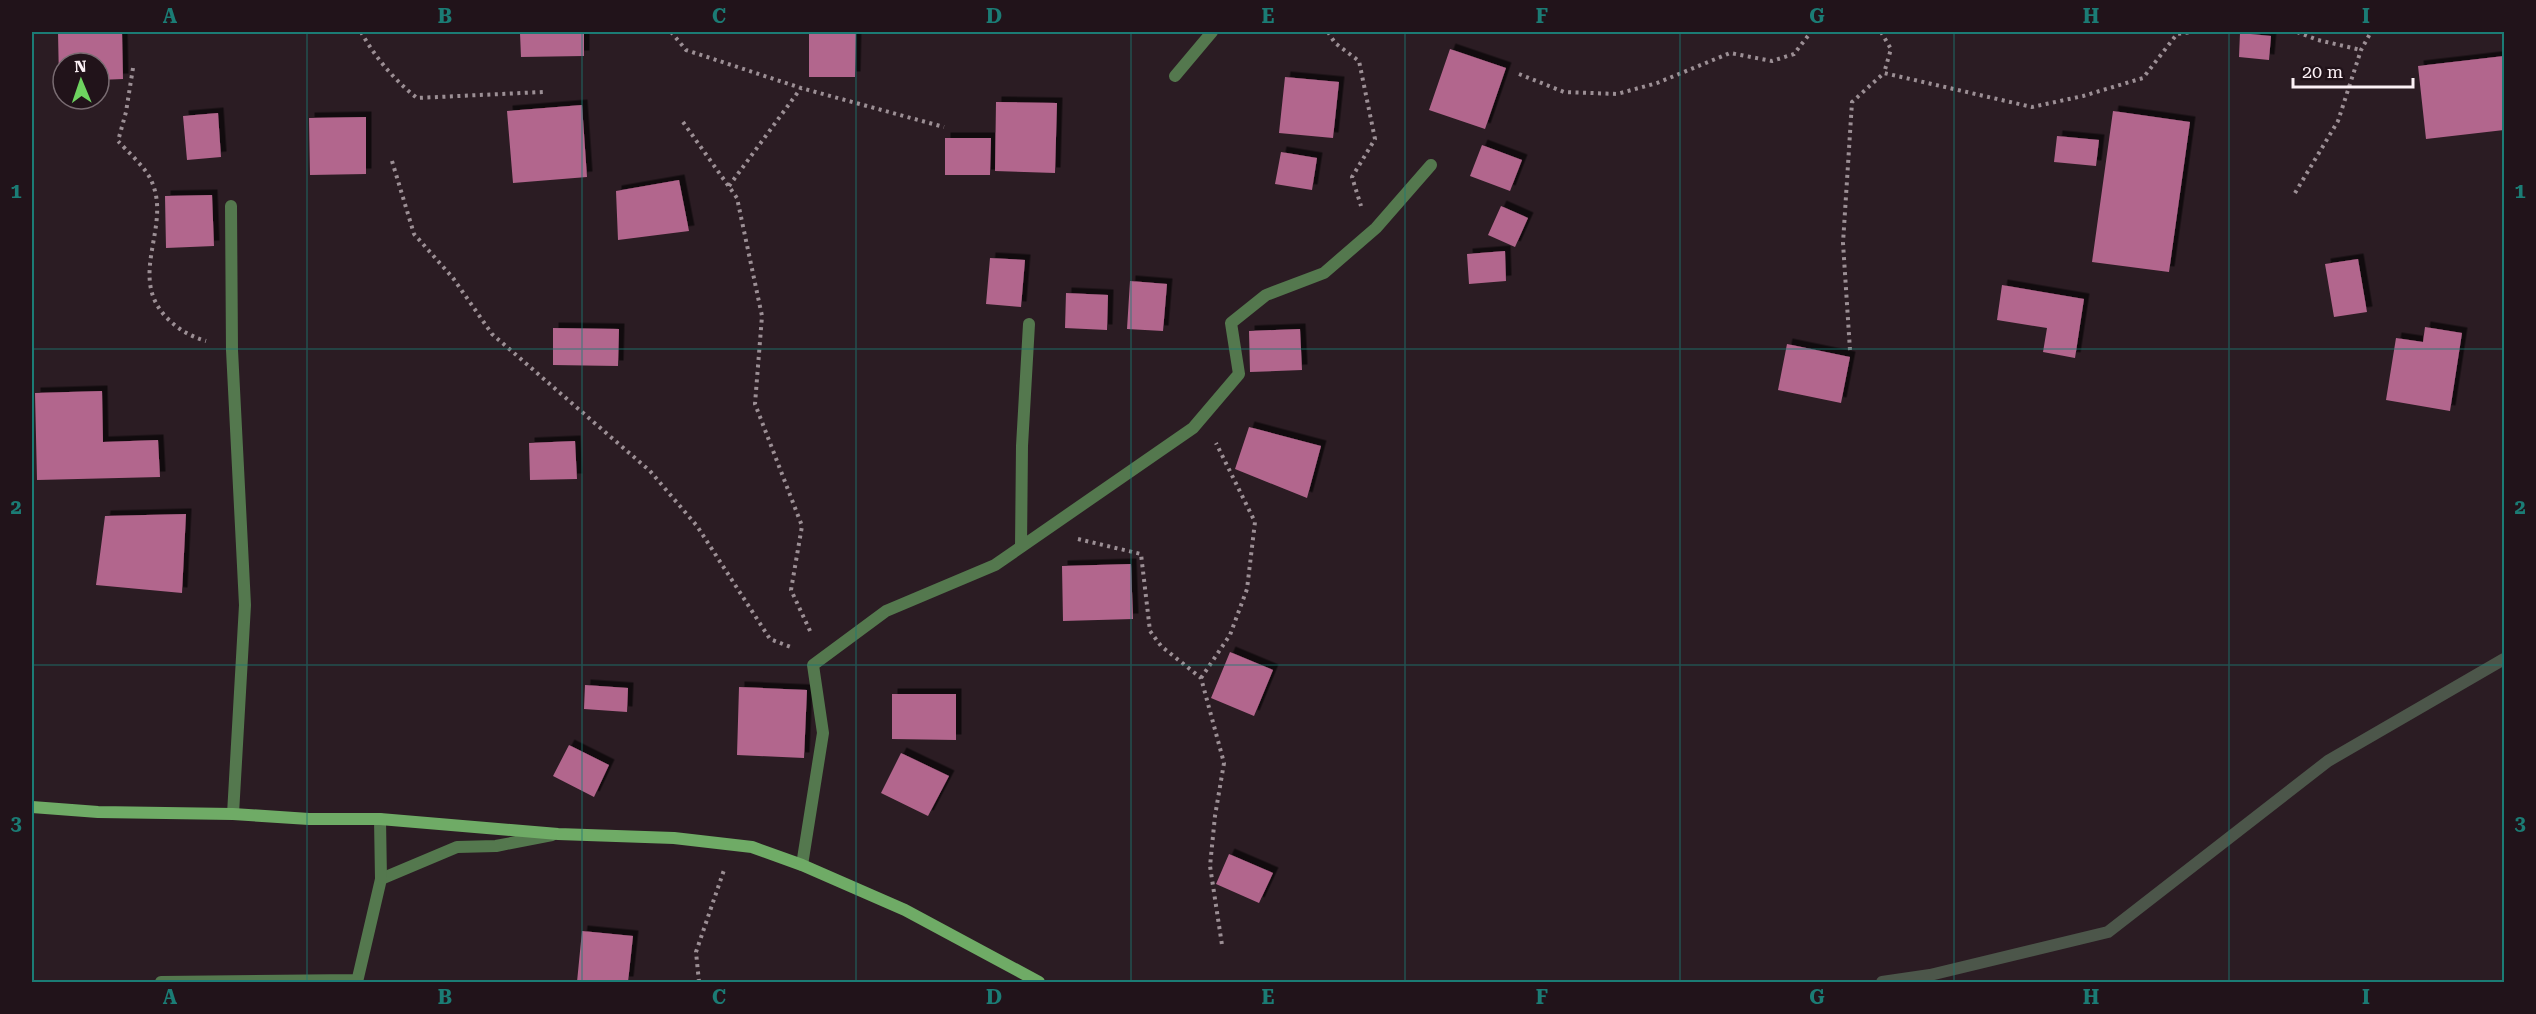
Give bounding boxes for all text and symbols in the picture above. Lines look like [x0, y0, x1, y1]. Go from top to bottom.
text: A [163, 4, 178, 28]
text: B [438, 4, 452, 28]
text: C [712, 4, 726, 28]
text: D [986, 4, 1002, 28]
text: E [1262, 4, 1275, 28]
text: F [1536, 4, 1548, 28]
text: G [1809, 4, 1825, 28]
text: H [2083, 4, 2099, 28]
text: I [2362, 4, 2370, 28]
north arrow [51, 51, 111, 111]
scale bar [2293, 51, 2413, 89]
text: N [74, 57, 87, 76]
text: 20 m [2302, 61, 2343, 82]
text: 1 [10, 179, 22, 203]
text: 1 [2514, 179, 2526, 203]
text: 2 [10, 495, 22, 519]
text: 2 [2514, 495, 2526, 519]
text: 3 [10, 811, 22, 835]
text: 3 [2514, 811, 2526, 835]
text: A [163, 985, 178, 1009]
text: B [438, 985, 452, 1009]
text: C [712, 985, 726, 1009]
text: D [986, 985, 1002, 1009]
text: E [1262, 985, 1275, 1009]
text: F [1536, 985, 1548, 1009]
text: G [1809, 985, 1825, 1009]
text: H [2083, 985, 2099, 1009]
text: I [2362, 985, 2370, 1009]

